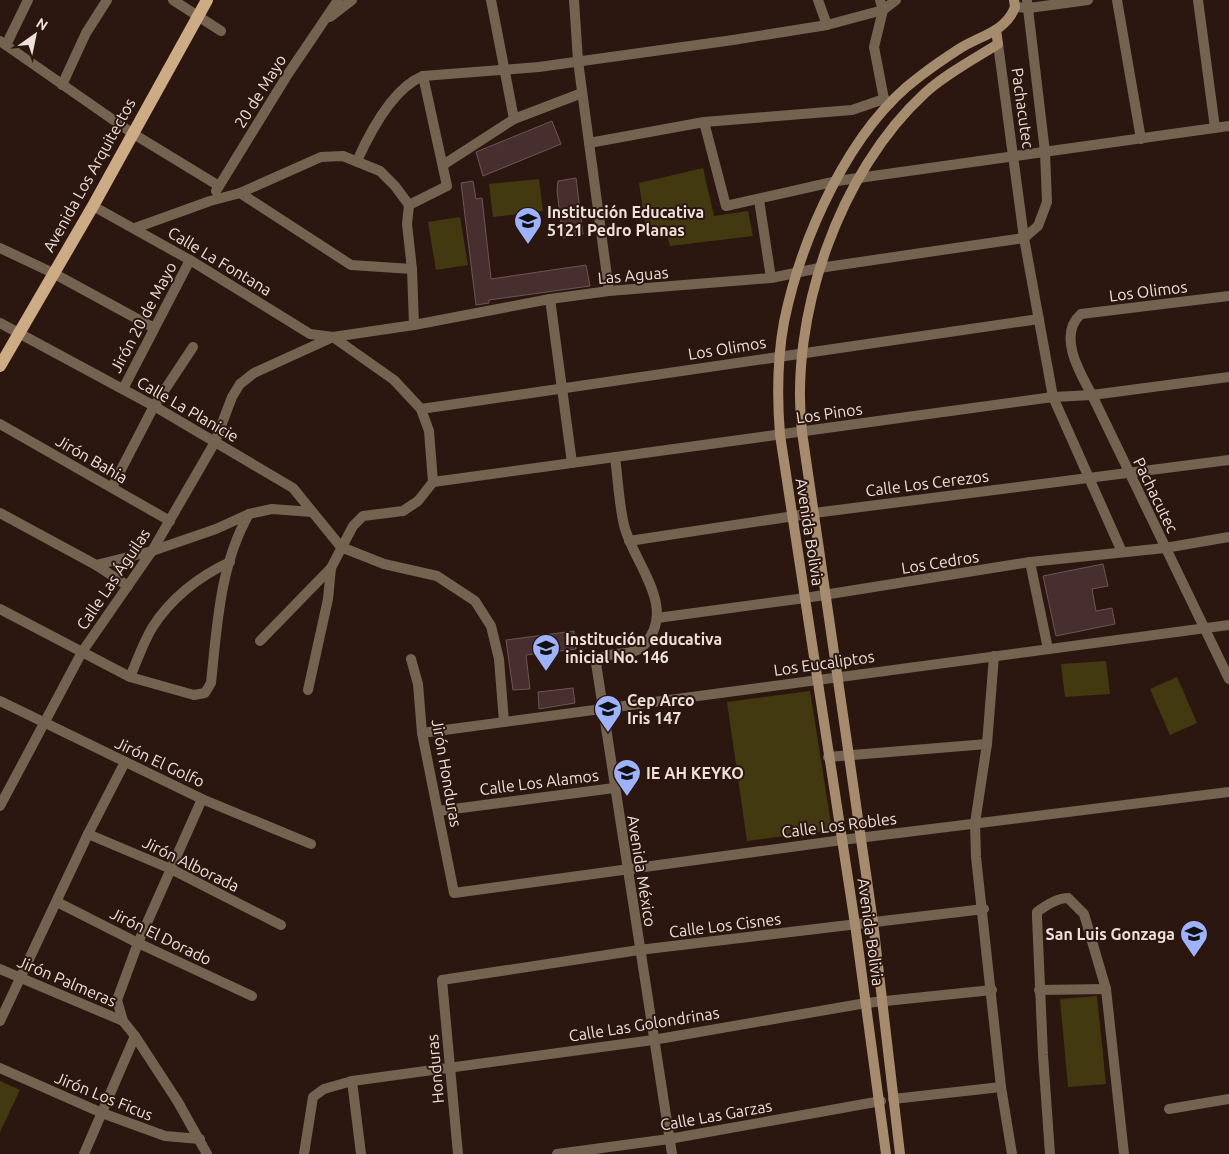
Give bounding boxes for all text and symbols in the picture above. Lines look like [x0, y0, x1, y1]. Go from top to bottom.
north arrow [10, 10, 60, 60]
text: N [33, 15, 51, 34]
street label: 20 de Mayo [230, 51, 290, 131]
street label: Pachacutec [1008, 66, 1038, 150]
street label: Avenida Los Arquitectos [39, 95, 139, 255]
place label: Institución Educativa 5121 Pedro Planas [547, 203, 704, 239]
school or university icon: Institución Educativa 5121 Pedro Planas [513, 206, 543, 245]
street label: Calle La Fontana [165, 223, 275, 299]
street label: Jirón 20 de Mayo [106, 259, 180, 375]
street label: Las Aguas [597, 263, 669, 287]
street label: Los Olimos [1108, 277, 1188, 305]
street label: Los Olimos [687, 333, 767, 363]
street label: Calle La Planicie [134, 373, 242, 445]
street label: Los Pinos [795, 399, 863, 427]
street label: Jirón Bahia [53, 431, 131, 487]
street label: Pachacutec [1130, 454, 1182, 536]
street label: Calle Los Cerezos [864, 467, 990, 499]
street label: Avenida Bolivia [793, 477, 827, 587]
street label: Calle Las Águilas [71, 524, 153, 633]
street label: Los Cedros [900, 547, 980, 577]
place label: Institución educativa inicial No. 146 [565, 630, 722, 666]
school or university icon: Institución educativa inicial No. 146 [531, 633, 561, 672]
street label: Los Eucaliptos [772, 647, 876, 679]
place label: Cep Arco Iris 147 [627, 691, 695, 727]
school or university icon: Cep Arco Iris 147 [593, 694, 623, 733]
street label: Jirón Honduras [429, 718, 465, 828]
street label: Jirón El Golfo [113, 733, 207, 791]
school or university icon: IE AH KEYKO [612, 758, 642, 797]
place label: IE AH KEYKO [646, 764, 744, 782]
street label: Calle Los Alamos [478, 766, 600, 798]
street label: Calle Los Robles [780, 809, 898, 841]
street label: Avenida México [624, 814, 660, 928]
street label: Jirón Alborada [140, 833, 242, 895]
street label: Avenida Bolivia [855, 877, 887, 987]
street label: Jirón El Dorado [107, 904, 215, 968]
street label: Calle Los Cisnes [668, 909, 782, 941]
school or university icon: San Luis Gonzaga [1179, 919, 1209, 958]
place label: San Luis Gonzaga [1045, 925, 1175, 943]
street label: Jirón Palmeras [15, 952, 119, 1010]
street label: Calle Las Golondrinas [567, 1003, 721, 1045]
street label: Honduras [423, 1034, 447, 1104]
street label: Jirón Los Ficus [52, 1068, 156, 1124]
street label: Calle Las Garzas [659, 1096, 773, 1134]

